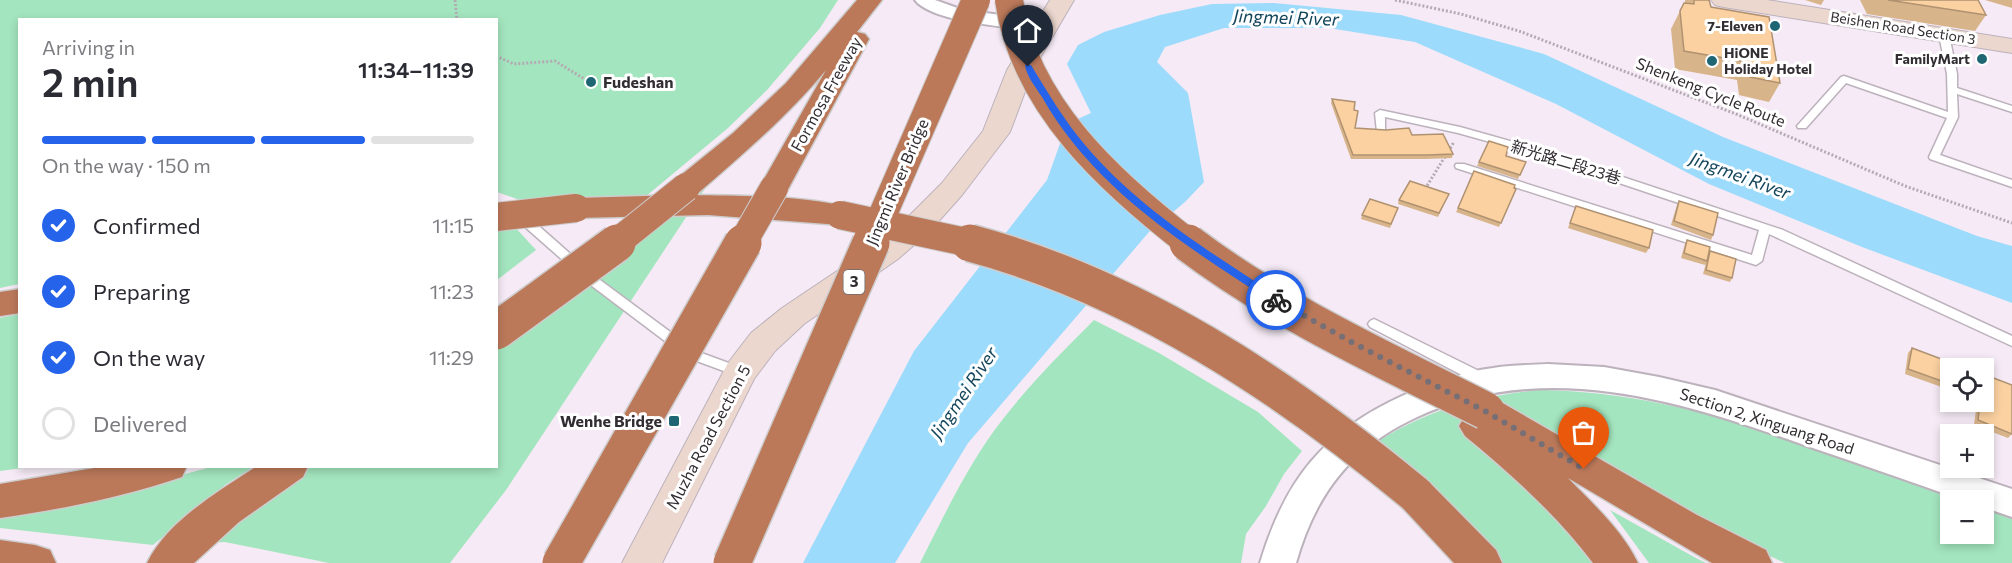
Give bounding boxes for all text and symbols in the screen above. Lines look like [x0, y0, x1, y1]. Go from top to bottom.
water label: Jingmei River [1231, 4, 1340, 30]
pin [1002, 5, 1053, 67]
street label: Beishen Road Section 3 [1829, 8, 1977, 47]
icon: home [1011, 14, 1044, 47]
place label: 7-Eleven [1707, 17, 1763, 34]
marker: 7-Eleven [1768, 19, 1782, 33]
street label: Formosa Freeway [786, 33, 865, 154]
text: Arriving in [42, 35, 135, 59]
place label: HiONE Holiday Hotel [1724, 44, 1812, 77]
place label: FamilyMart [1895, 50, 1970, 67]
marker: FamilyMart [1975, 52, 1989, 66]
street label: Shenkeng Cycle Route [1634, 53, 1789, 130]
marker: HiONE Holiday Hotel [1705, 54, 1719, 68]
text: 11:34–11:39 [358, 56, 474, 83]
text: 2 min [42, 57, 139, 105]
place label: Fudeshan [603, 72, 673, 91]
marker: Fudeshan [584, 75, 598, 89]
street label: Jingmi River Bridge [861, 116, 932, 248]
street label: 新光路二段23巷 [1509, 136, 1623, 187]
water label: Jingmei River [1685, 146, 1794, 204]
text: On the way · 150 m [42, 153, 211, 177]
icon: check [42, 209, 75, 242]
text: Confirmed [93, 212, 200, 239]
text: 11:15 [432, 213, 474, 237]
road number: 3 [844, 270, 864, 294]
courier [1246, 270, 1306, 330]
icon: check [42, 275, 75, 308]
text: Preparing [93, 278, 190, 305]
text: 11:23 [430, 279, 474, 303]
icon: bike [1260, 284, 1293, 317]
icon: check [42, 341, 75, 374]
water label: Jingmei River [923, 342, 1002, 444]
text: On the way [93, 344, 205, 371]
text: 11:29 [429, 345, 474, 369]
map controls [1940, 358, 1994, 544]
button: locate [1940, 358, 1994, 412]
street label: Muzha Road Section 5 [661, 361, 754, 512]
street label: Section 2, Xinguang Road [1678, 383, 1857, 458]
pin [1558, 407, 1609, 469]
text: Delivered [93, 410, 187, 437]
place label: Wenhe Bridge [560, 411, 662, 430]
marker: Wenhe Bridge [667, 414, 681, 428]
icon: bag [1567, 416, 1600, 449]
button: + [1940, 424, 1994, 478]
button: − [1940, 490, 1994, 544]

